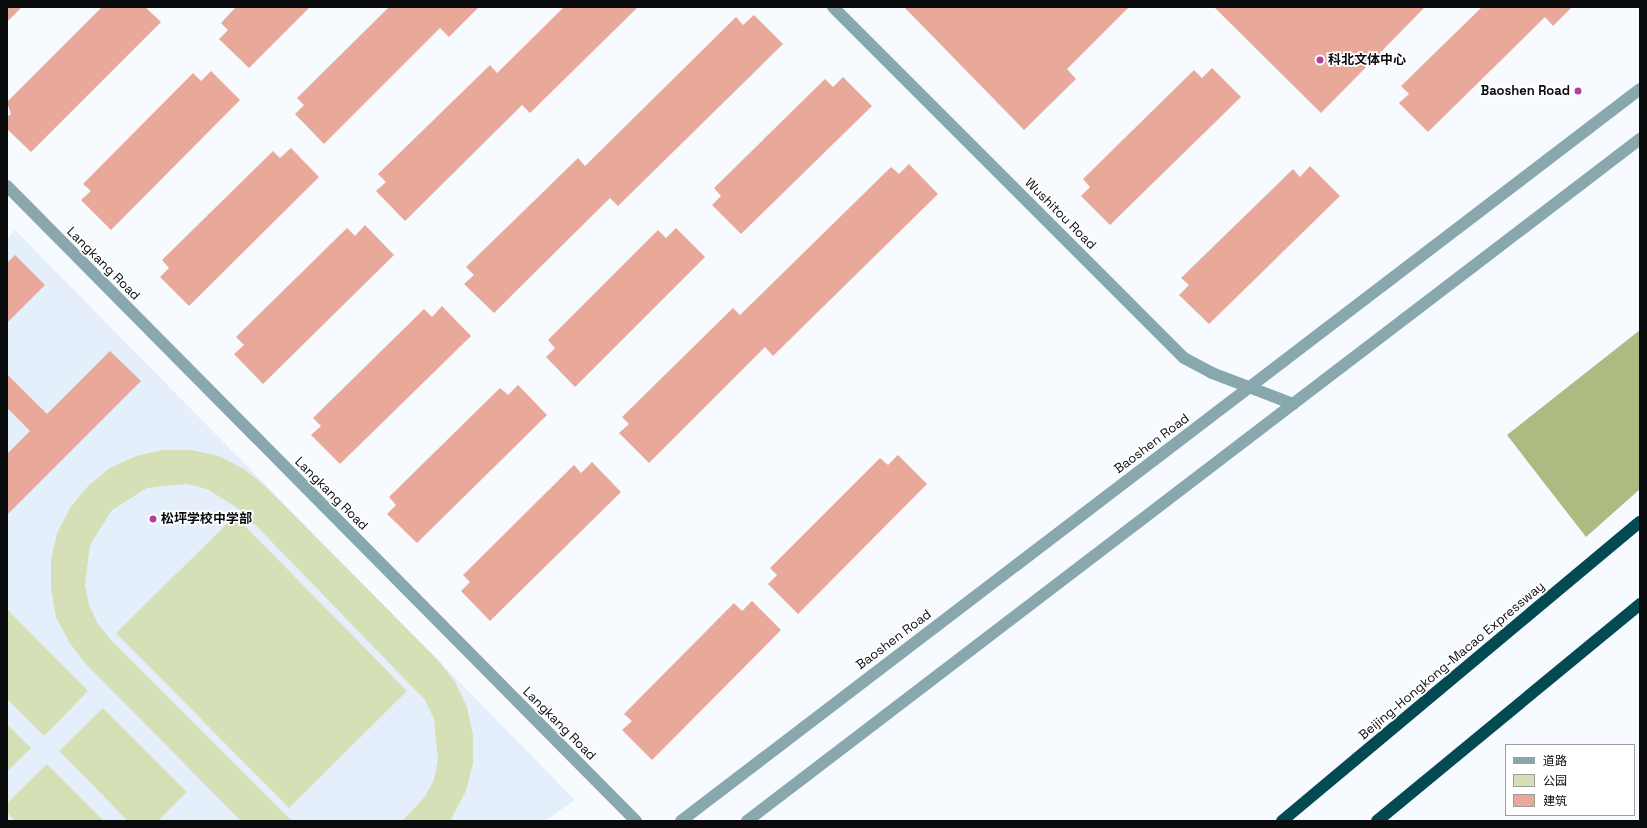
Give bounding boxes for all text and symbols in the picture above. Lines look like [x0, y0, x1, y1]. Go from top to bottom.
place label: 科北文体中心 [1328, 52, 1406, 68]
marker: 科北文体中心 [1315, 55, 1325, 65]
place label: Baoshen Road [1481, 83, 1570, 99]
marker: Baoshen Road [1573, 86, 1583, 96]
street label: Wushitou Road [1021, 175, 1099, 253]
street label: Langkang Road [63, 224, 143, 304]
street label: Baoshen Road [1112, 411, 1192, 477]
street label: Langkang Road [291, 454, 371, 534]
place label: 松坪学校中学部 [161, 511, 252, 527]
marker: 松坪学校中学部 [148, 514, 158, 524]
street label: Beijing-Hongkong-Macao Expressway [1356, 579, 1548, 743]
street label: Baoshen Road [854, 607, 934, 673]
street label: Langkang Road [519, 684, 599, 764]
legend [1505, 744, 1635, 816]
text: 道路 [1543, 753, 1567, 769]
text: 公园 [1543, 773, 1567, 789]
text: 建筑 [1543, 793, 1567, 809]

